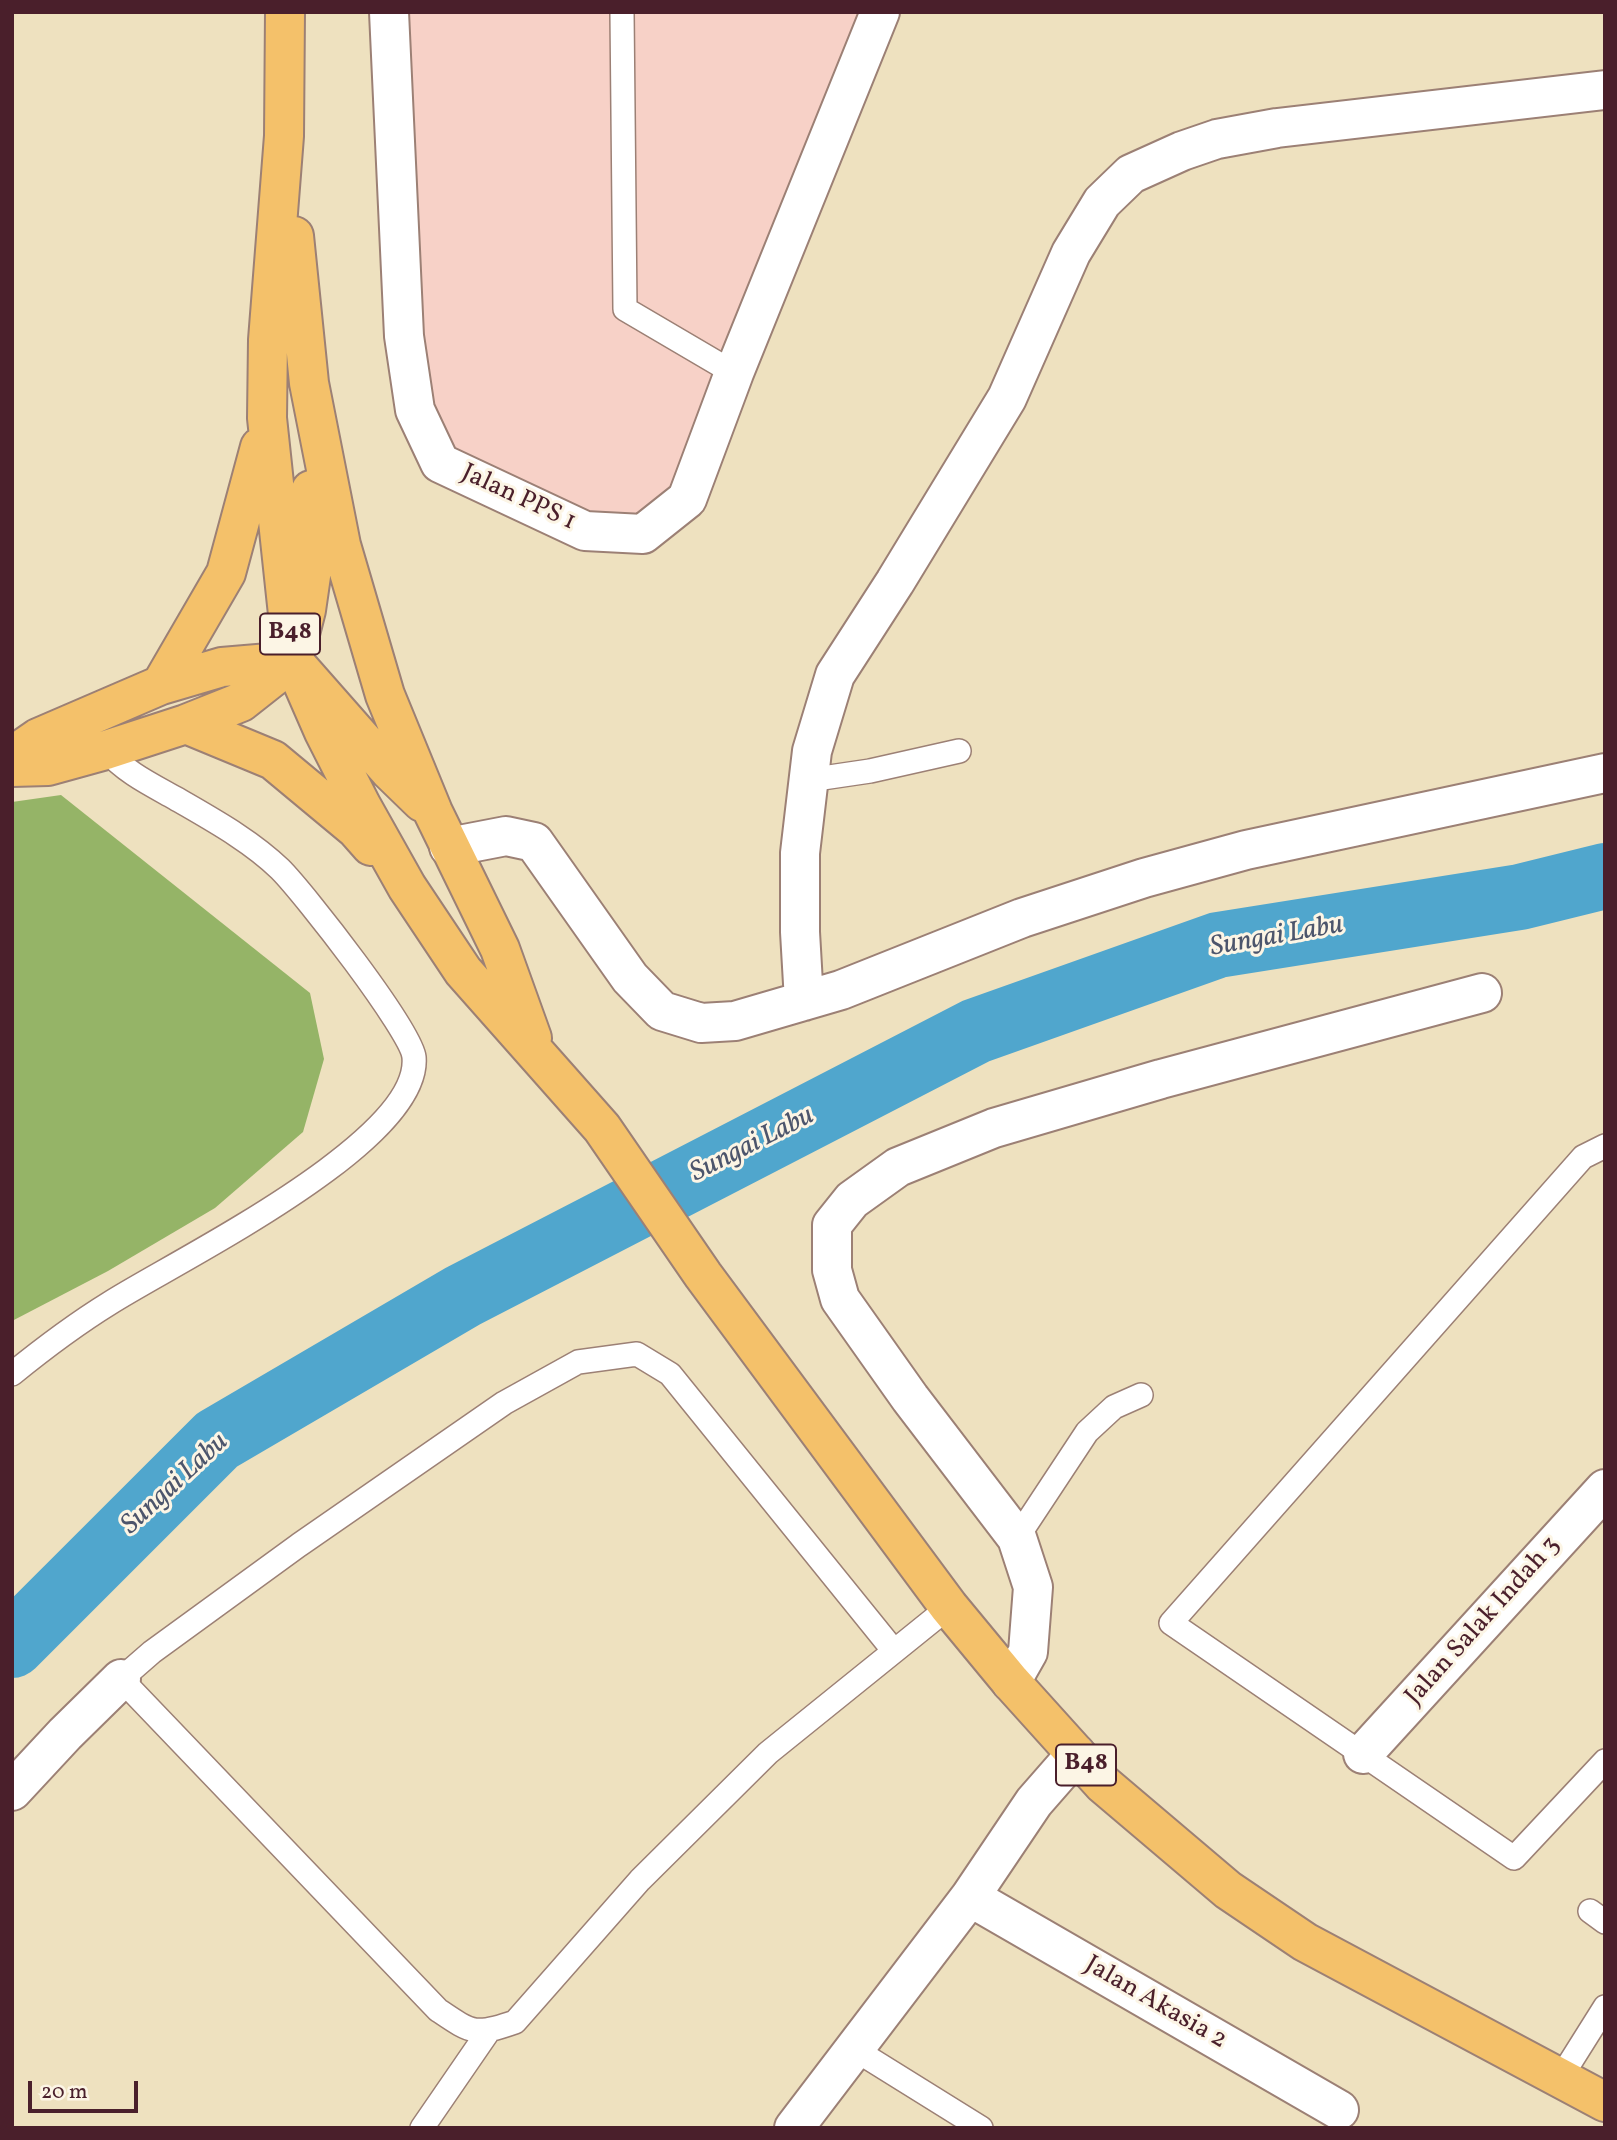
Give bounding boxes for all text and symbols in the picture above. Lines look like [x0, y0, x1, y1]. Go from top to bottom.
street label: Jalan PPS 1 [456, 459, 580, 539]
road number: B48 [260, 614, 320, 654]
water label: Sungai Labu [1208, 910, 1346, 966]
water label: Sungai Labu [686, 1101, 820, 1191]
water label: Sungai Labu [115, 1427, 237, 1543]
street label: Jalan Salak Indah 3 [1400, 1531, 1568, 1713]
road number: B48 [1056, 1744, 1116, 1786]
street label: Jalan Akasia 2 [1078, 1951, 1232, 2057]
scale bar [32, 2066, 142, 2110]
text: 20 m [41, 2078, 87, 2107]

